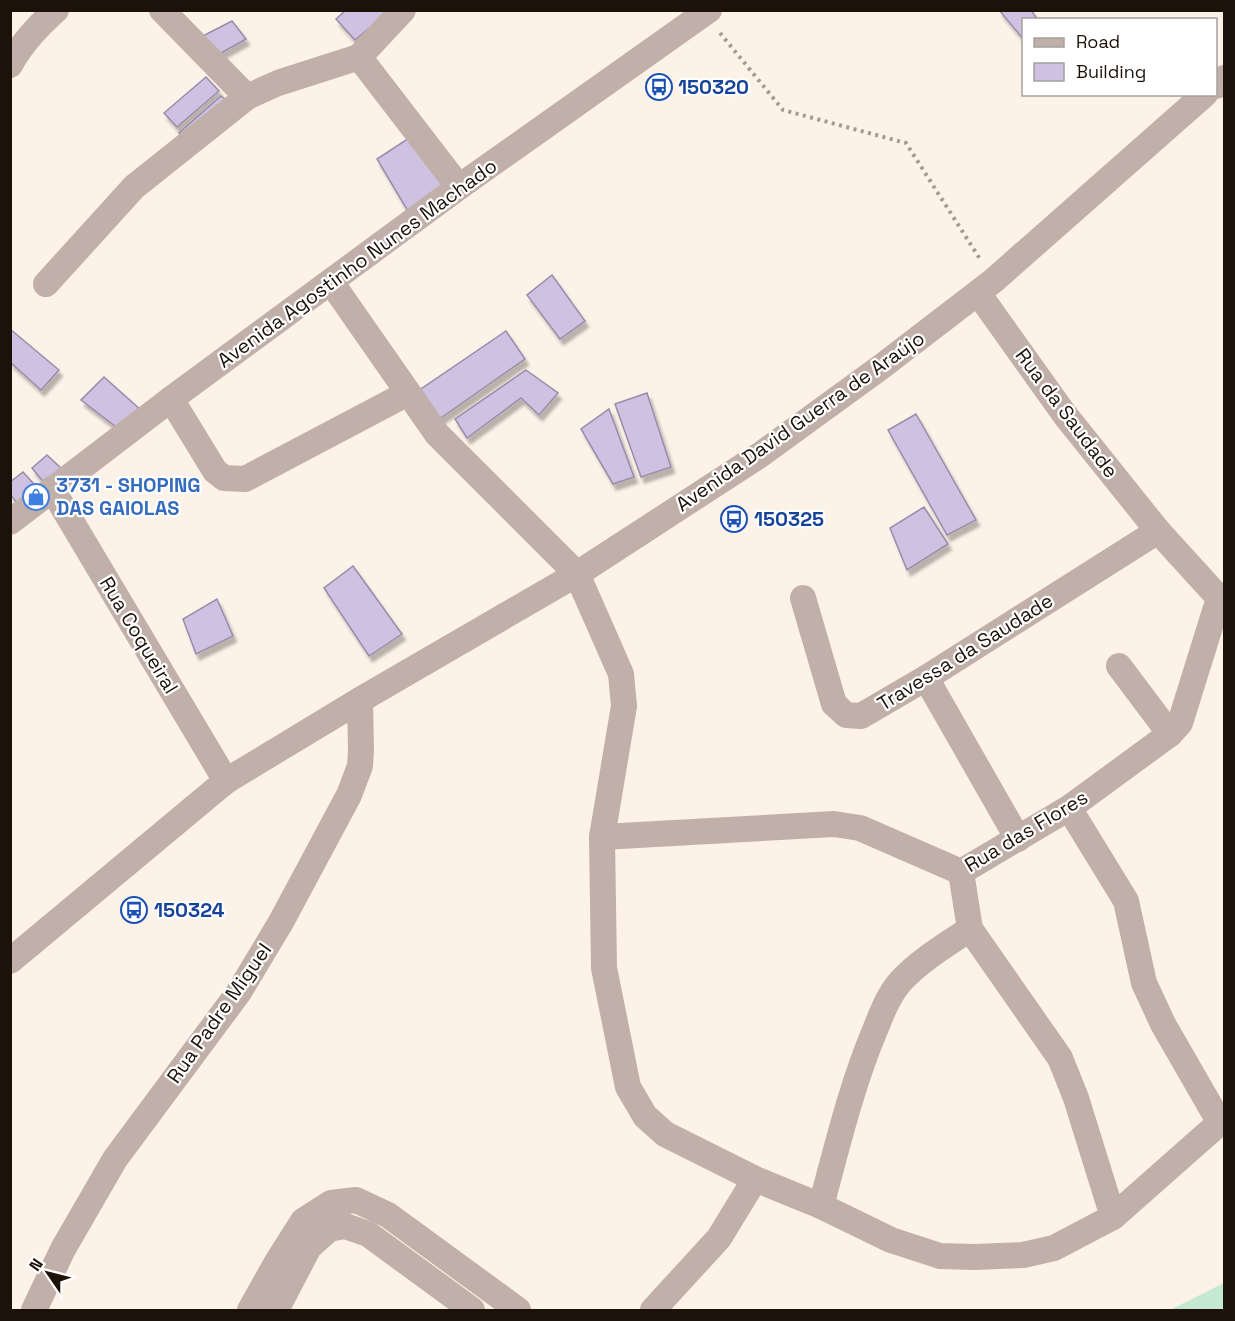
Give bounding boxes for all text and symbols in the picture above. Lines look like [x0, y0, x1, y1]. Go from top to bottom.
legend [1022, 18, 1217, 96]
text: Road [1076, 30, 1120, 53]
text: Building [1076, 60, 1146, 83]
bus stop icon: 150320 [644, 72, 674, 102]
place label: 150320 [678, 74, 749, 100]
street label: Avenida Agostinho Nunes Machado [212, 153, 502, 373]
street label: Avenida David Guerra de Araújo [671, 325, 929, 517]
street label: Rua da Saudade [1010, 343, 1124, 483]
place label: 3731 - SHOPING DAS GAIOLAS [56, 472, 201, 521]
shop icon: 3731 - SHOPING DAS GAIOLAS [21, 482, 51, 512]
bus stop icon: 150325 [719, 504, 749, 534]
place label: 150325 [754, 506, 824, 532]
street label: Rua Coqueiral [94, 572, 184, 698]
street label: Travessa da Saudade [872, 587, 1058, 717]
street label: Rua das Flores [960, 784, 1092, 878]
bus stop icon: 150324 [119, 895, 149, 925]
place label: 150324 [154, 897, 225, 923]
street label: Rua Padre Miguel [161, 938, 277, 1088]
north arrow [18, 1243, 78, 1303]
text: N [24, 1254, 48, 1275]

